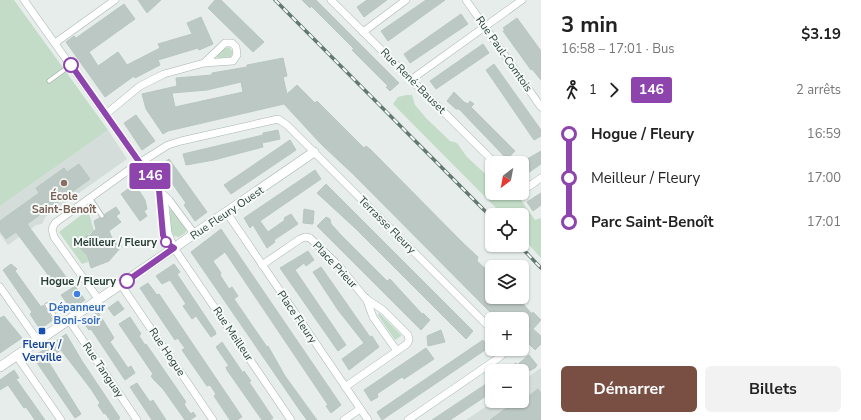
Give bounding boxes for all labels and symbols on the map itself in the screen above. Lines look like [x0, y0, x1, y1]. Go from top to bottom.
street label: Rue Paul-Comtois [472, 13, 536, 95]
street label: Rue René-Bauset [377, 45, 449, 117]
unlabelled marker [63, 57, 79, 73]
north arrow [485, 156, 529, 200]
line badge: 146 [127, 163, 173, 189]
marker: École Saint-Benoît [59, 178, 69, 188]
street label: Rue Fleury Ouest [187, 183, 267, 243]
place label: École Saint-Benoît [32, 188, 97, 217]
street label: Terrasse Fleury [355, 193, 419, 257]
place label: Meilleur / Fleury [73, 235, 157, 250]
marker: Meilleur / Fleury [160, 236, 172, 248]
street label: Place Prieur [309, 238, 361, 292]
marker: Hogue / Fleury [119, 273, 135, 289]
place label: Hogue / Fleury [40, 274, 116, 289]
street label: Place Fleury [274, 288, 320, 347]
marker: Dépanneur Boni-soir [72, 289, 82, 299]
place label: Dépanneur Boni-soir [49, 300, 106, 328]
street label: Rue Meilleur [209, 304, 257, 364]
street label: Rue Hogue [145, 325, 189, 379]
marker: Fleury / Verville [37, 326, 47, 336]
place label: Fleury / Verville [21, 337, 62, 365]
street label: Rue Tanguay [79, 339, 127, 401]

